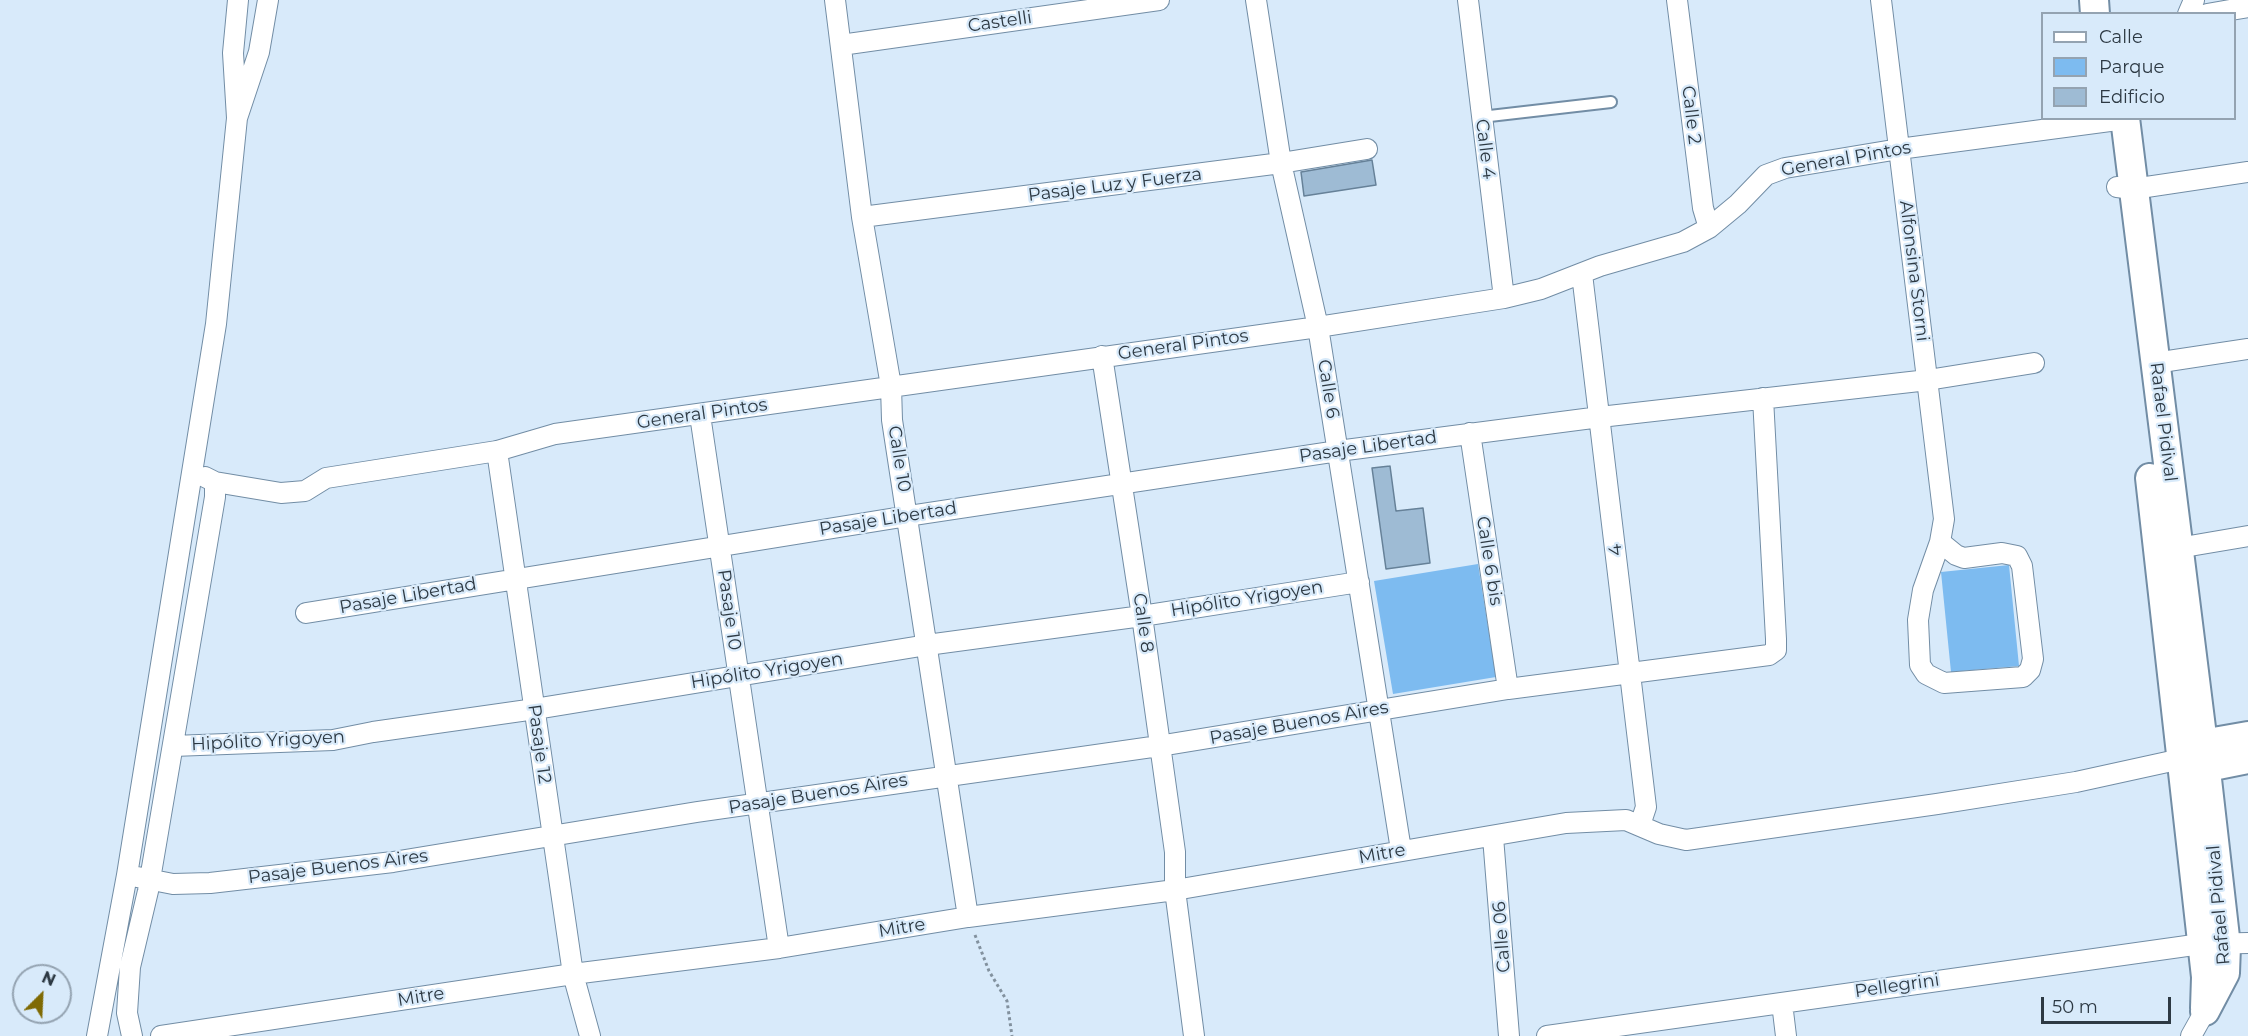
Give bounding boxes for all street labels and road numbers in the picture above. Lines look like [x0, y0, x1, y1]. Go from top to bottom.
street label: Castelli [967, 7, 1033, 37]
street label: Calle 2 [1677, 85, 1705, 145]
street label: Calle 4 [1471, 118, 1499, 180]
street label: General Pintos [1779, 137, 1913, 181]
street label: Pasaje Luz y Fuerza [1027, 164, 1203, 206]
street label: Alfonsina Storni [1895, 199, 1933, 343]
street label: General Pintos [1116, 325, 1250, 365]
street label: Calle 6 [1313, 358, 1343, 420]
street label: Rafael Pidival [2145, 361, 2181, 483]
street label: General Pintos [635, 394, 769, 434]
street label: Calle 10 [883, 424, 915, 494]
street label: Pasaje Libertad [1298, 427, 1438, 467]
street label: Pasaje Libertad [818, 497, 958, 541]
street label: Calle 6 bis [1471, 515, 1507, 607]
street label: 4 [1605, 543, 1627, 557]
street label: Pasaje 10 [713, 568, 745, 652]
street label: Pasaje Libertad [338, 573, 478, 619]
street label: Hipólito Yrigoyen [1169, 576, 1325, 622]
street label: Calle 8 [1128, 592, 1158, 654]
street label: Hipólito Yrigoyen [689, 648, 845, 694]
street label: Pasaje Buenos Aires [1208, 697, 1390, 749]
street label: Pasaje 12 [523, 703, 555, 785]
street label: Hipólito Yrigoyen [191, 726, 345, 756]
street label: Pasaje Buenos Aires [727, 769, 909, 819]
street label: Mitre [1357, 839, 1407, 869]
street label: Rafael Pidival [2203, 844, 2235, 966]
street label: Pasaje Buenos Aires [247, 845, 429, 889]
street label: Calle 06 [1489, 901, 1515, 973]
street label: Mitre [877, 914, 927, 942]
street label: Pellegrini [1853, 969, 1941, 1003]
street label: Mitre [396, 983, 446, 1011]

